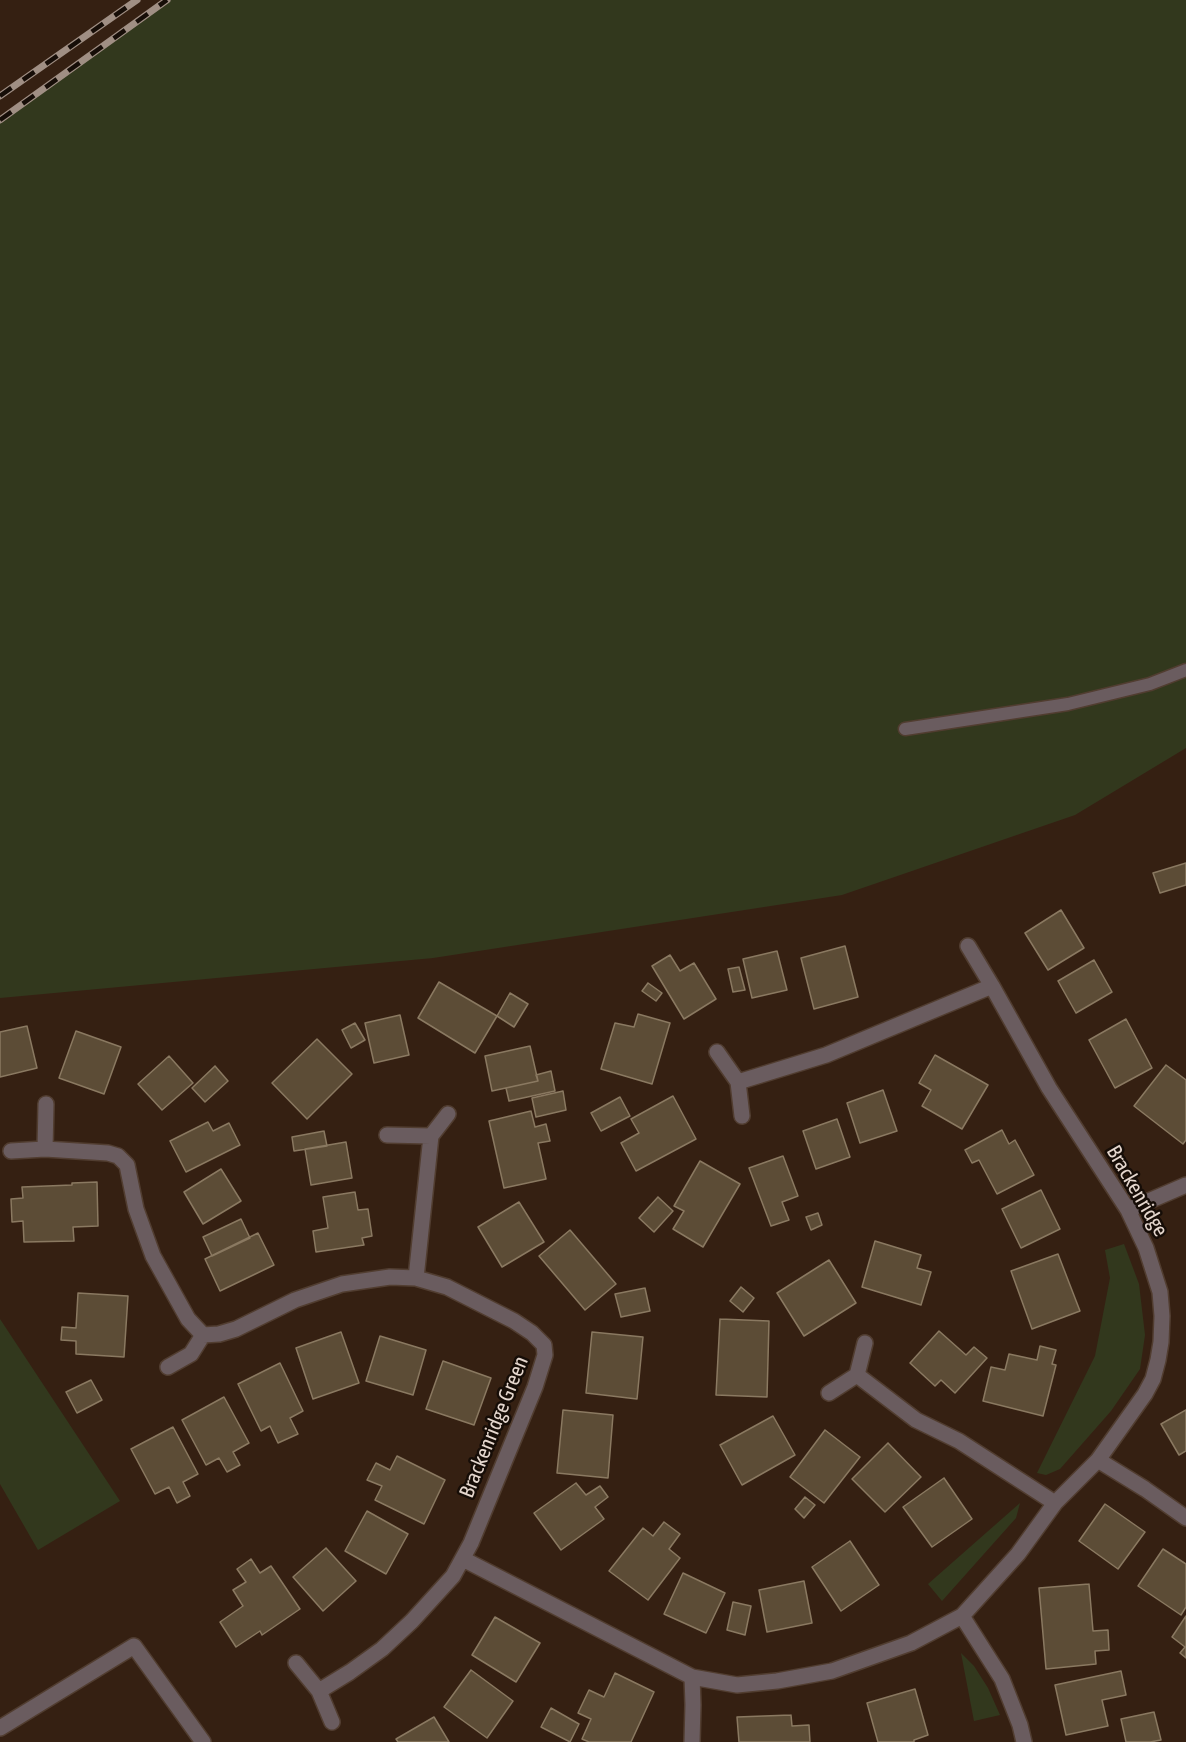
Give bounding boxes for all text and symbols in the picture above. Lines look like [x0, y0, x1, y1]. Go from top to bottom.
street label: Brackenridge [1101, 1141, 1173, 1241]
street label: Brackenridge Green [454, 1353, 534, 1501]

